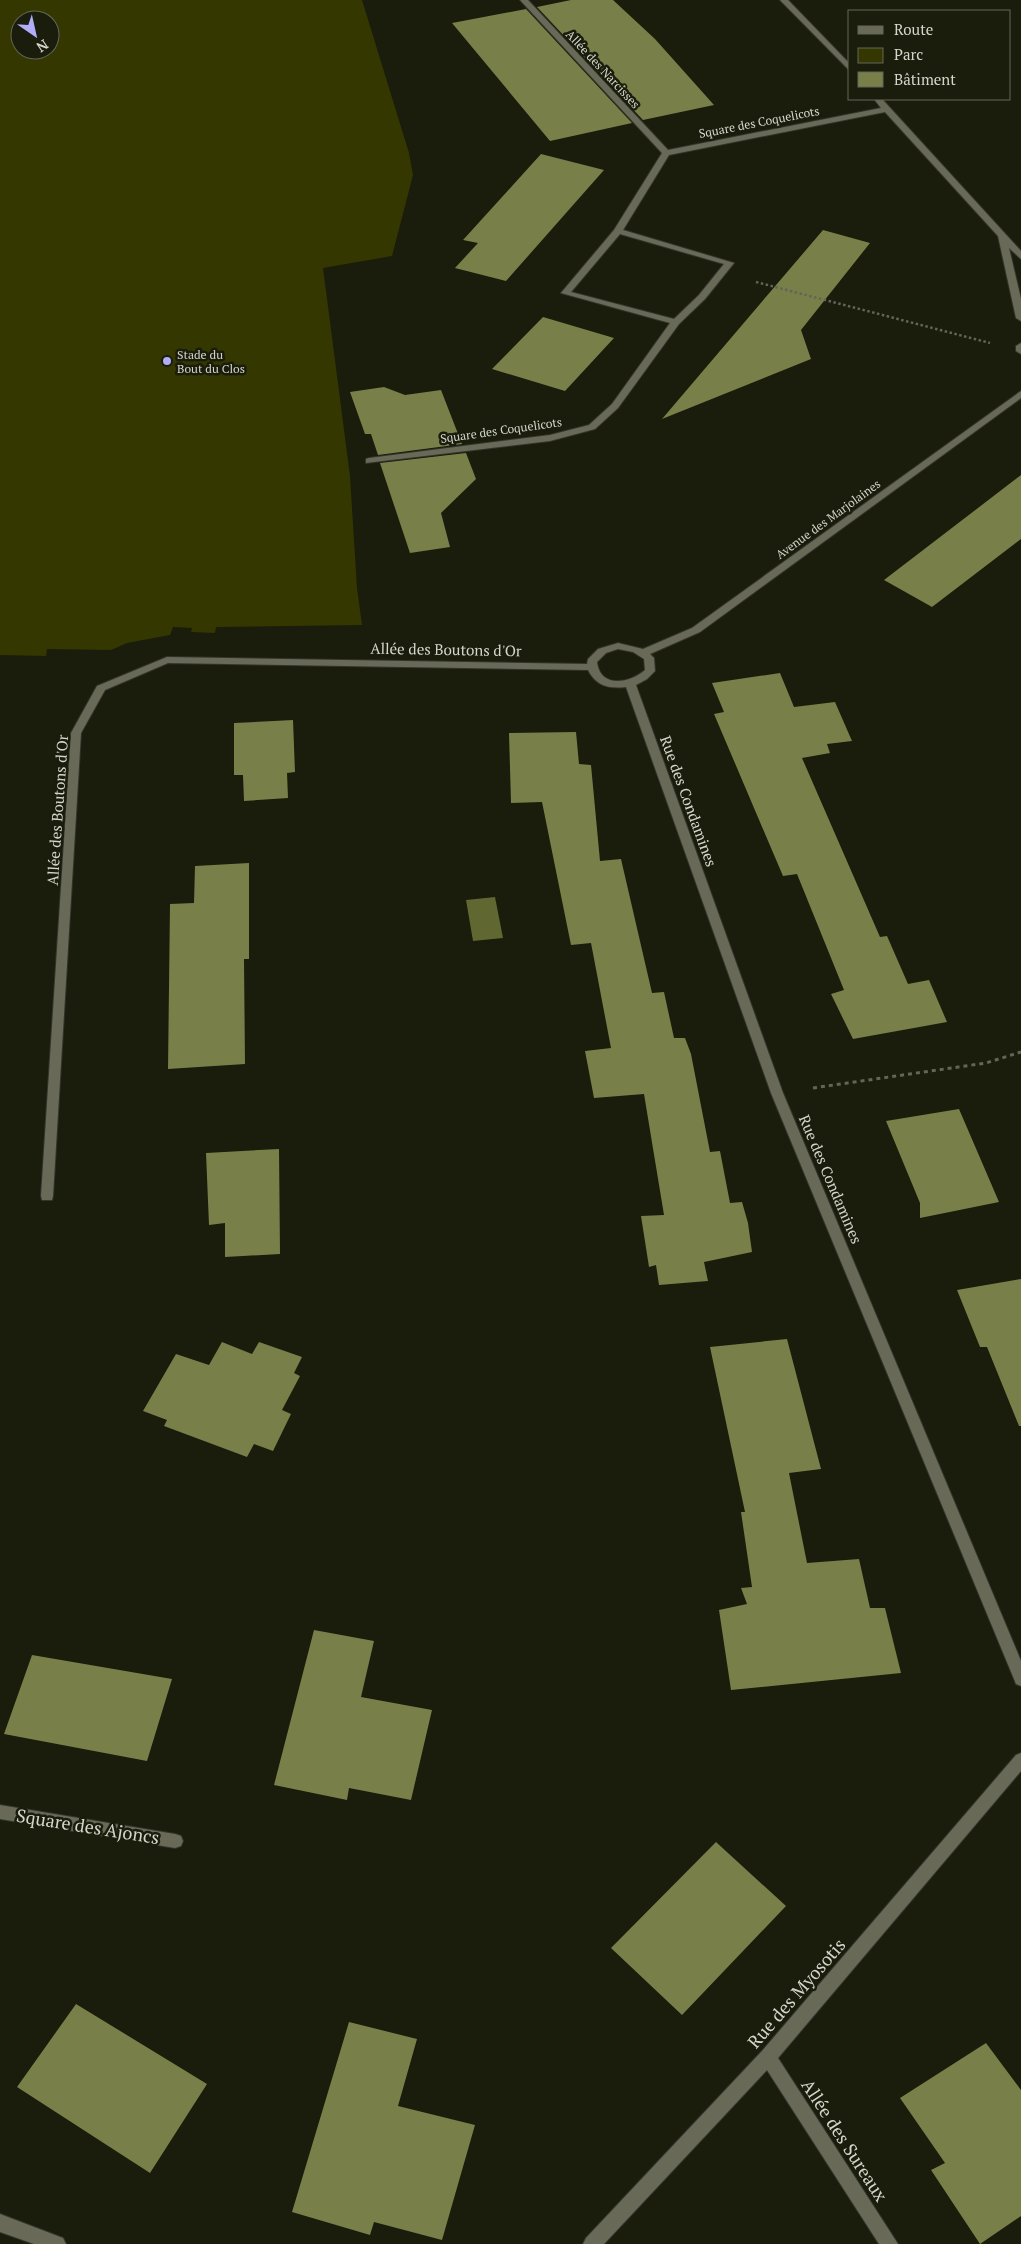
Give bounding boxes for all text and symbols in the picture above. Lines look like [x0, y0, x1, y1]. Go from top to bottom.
north arrow [10, 10, 60, 60]
legend [848, 10, 1011, 100]
text: Route [894, 19, 933, 39]
street label: Allée des Narcisses [563, 27, 643, 111]
text: N [33, 35, 52, 57]
text: Parc [894, 44, 923, 64]
text: Bâtiment [894, 69, 956, 89]
street label: Square des Coquelicots [697, 103, 821, 141]
place label: Stade du Bout du Clos [177, 347, 245, 376]
marker: Stade du Bout du Clos [161, 355, 173, 367]
street label: Square des Coquelicots [439, 414, 563, 446]
street label: Avenue des Marjolaines [773, 476, 883, 562]
street label: Allée des Boutons d'Or [370, 638, 522, 660]
street label: Rue des Condamines [656, 733, 722, 869]
street label: Allée des Boutons d'Or [42, 734, 72, 886]
street label: Rue des Condamines [795, 1111, 867, 1247]
street label: Square des Ajoncs [15, 1803, 161, 1849]
street label: Rue des Myosotis [742, 1933, 850, 2053]
street label: Allée des Sureaux [796, 2074, 894, 2206]

